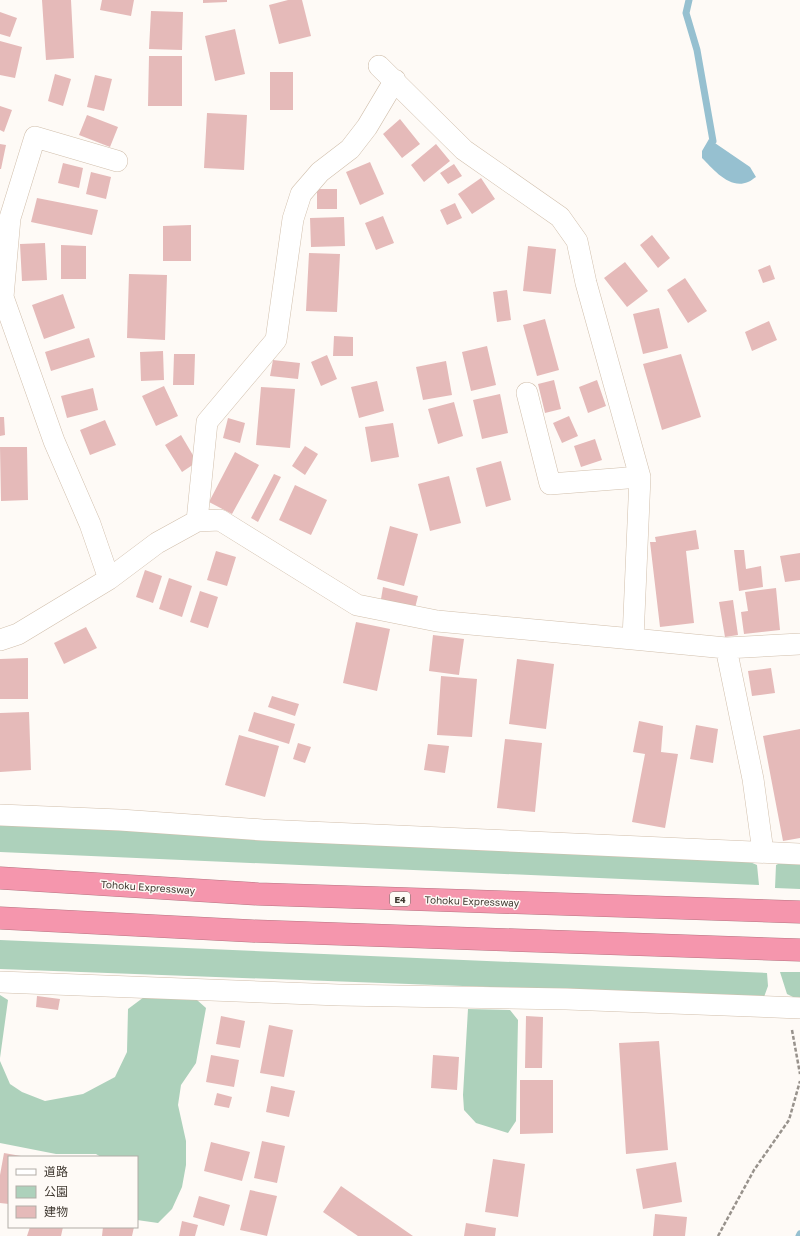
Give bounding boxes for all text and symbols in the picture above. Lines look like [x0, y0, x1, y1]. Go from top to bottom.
street label: Tohoku Expressway [100, 878, 196, 896]
road number: E4 [390, 892, 410, 906]
street label: Tohoku Expressway [425, 893, 520, 909]
legend [8, 1156, 138, 1228]
text: 道路 [44, 1164, 68, 1179]
text: 公園 [44, 1184, 68, 1199]
text: 建物 [44, 1204, 68, 1219]

